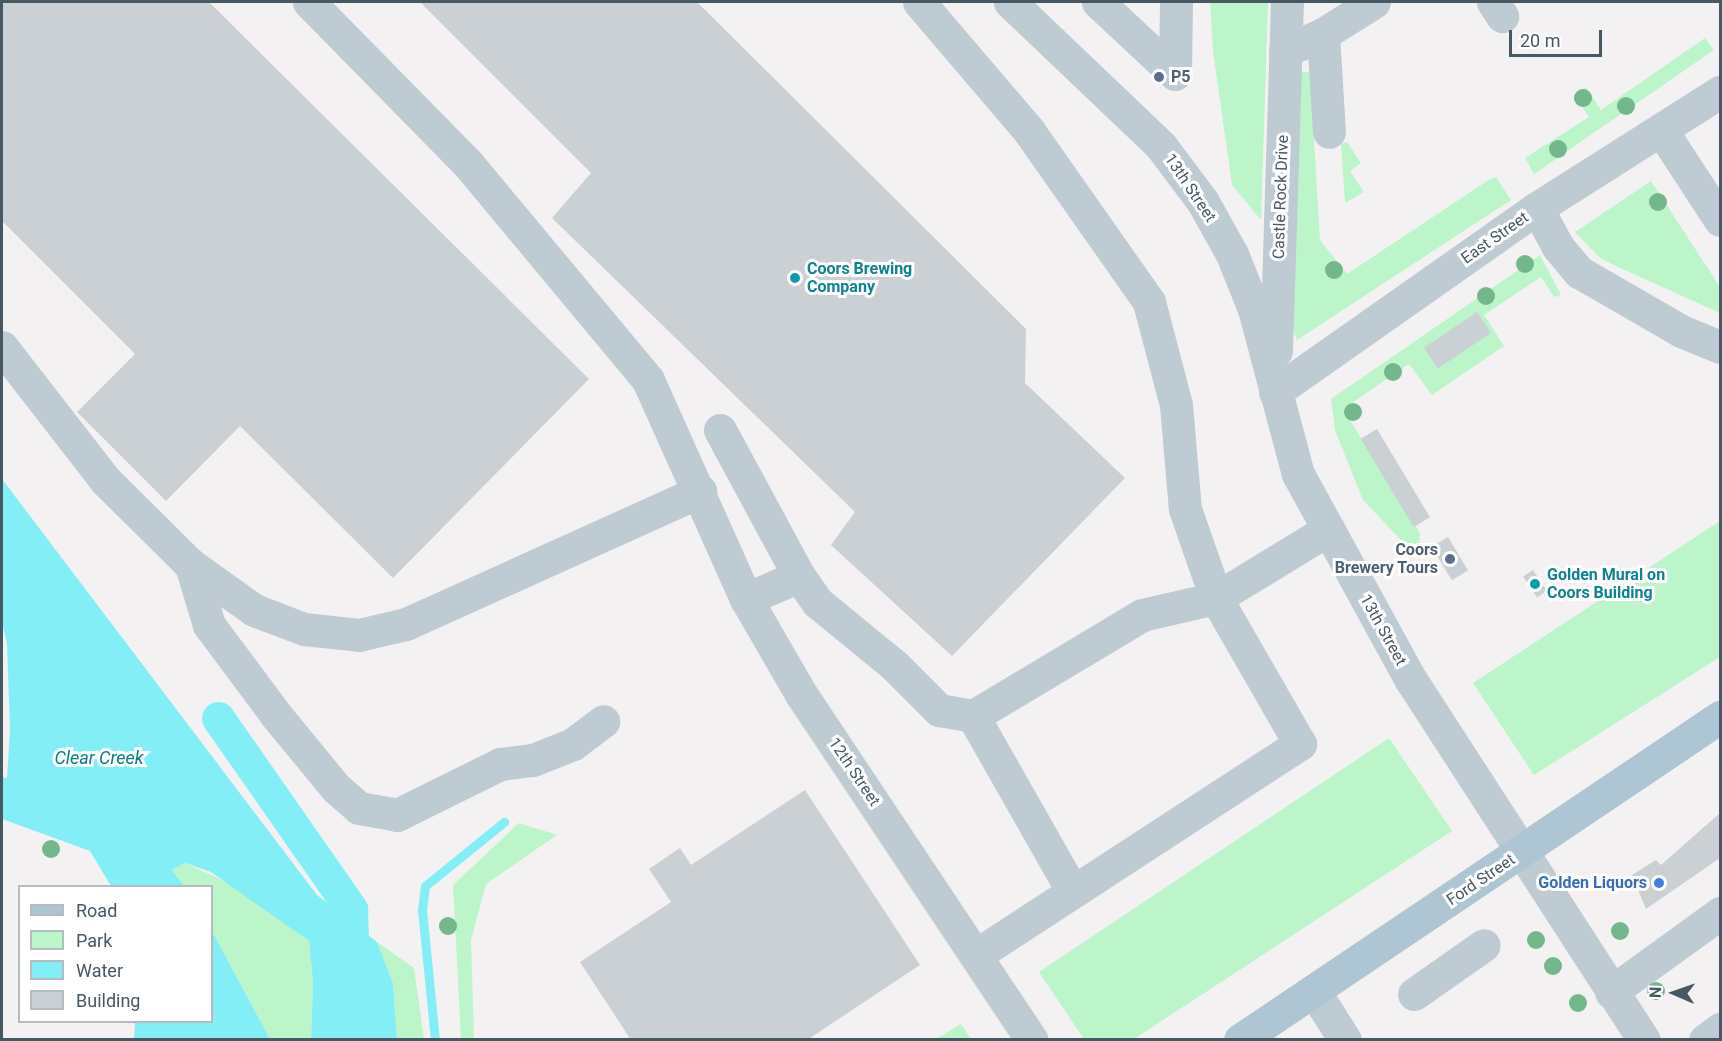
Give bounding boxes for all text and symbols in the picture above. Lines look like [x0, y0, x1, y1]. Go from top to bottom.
scale bar [1512, 18, 1605, 56]
text: 20 m [1520, 30, 1560, 51]
place label: P5 [1171, 67, 1190, 87]
marker: P5 [1152, 70, 1166, 84]
street label: Castle Rock Drive [1269, 135, 1293, 259]
street label: 13th Street [1160, 150, 1220, 226]
street label: East Street [1458, 208, 1532, 268]
place label: Coors Brewing Company [807, 259, 912, 297]
marker: Coors Brewing Company [788, 271, 802, 285]
place label: Coors Brewery Tours [1334, 540, 1438, 578]
marker: Coors Brewery Tours [1443, 552, 1457, 566]
place label: Golden Mural on Coors Building [1547, 565, 1665, 603]
marker: Golden Mural on Coors Building [1528, 577, 1542, 591]
street label: 13th Street [1356, 591, 1410, 669]
street label: 12th Street [824, 734, 884, 810]
water label: Clear Creek [54, 747, 144, 769]
street label: Ford Street [1443, 850, 1519, 910]
place label: Golden Liquors [1538, 873, 1647, 893]
marker: Golden Liquors [1652, 876, 1666, 890]
legend [18, 885, 213, 1023]
text: Road [76, 900, 117, 921]
text: Park [76, 930, 112, 951]
text: Water [76, 960, 123, 981]
north arrow [1644, 963, 1704, 1023]
text: N [1646, 986, 1665, 998]
text: Building [76, 990, 140, 1011]

